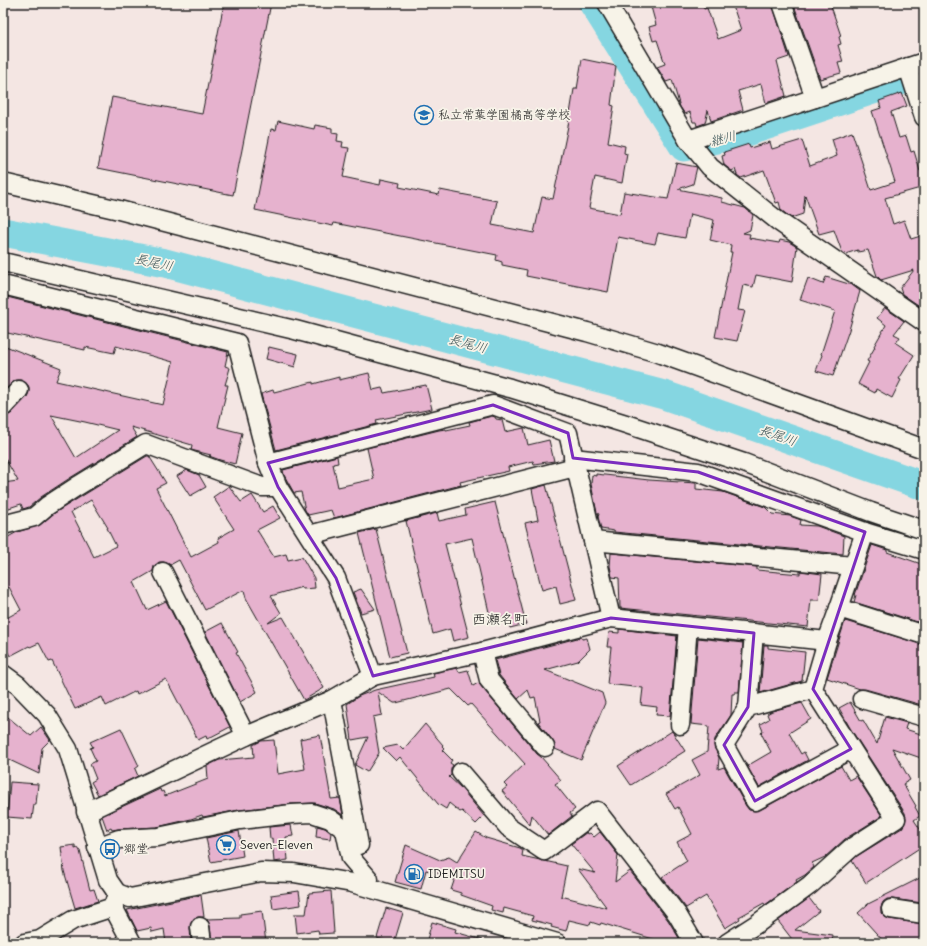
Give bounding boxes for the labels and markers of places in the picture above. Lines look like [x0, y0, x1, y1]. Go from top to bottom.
school or university icon: 私立常葉学園橘高等学校 [413, 104, 435, 126]
place label: 私立常葉学園橘高等学校 [438, 107, 570, 122]
supermarket icon: Seven-Eleven [215, 834, 237, 856]
place label: Seven-Eleven [240, 837, 313, 852]
bus stop icon: 郷堂 [99, 838, 121, 860]
place label: 郷堂 [124, 841, 148, 856]
fuel station icon: IDEMITSU [403, 863, 425, 885]
place label: IDEMITSU [428, 866, 485, 881]

